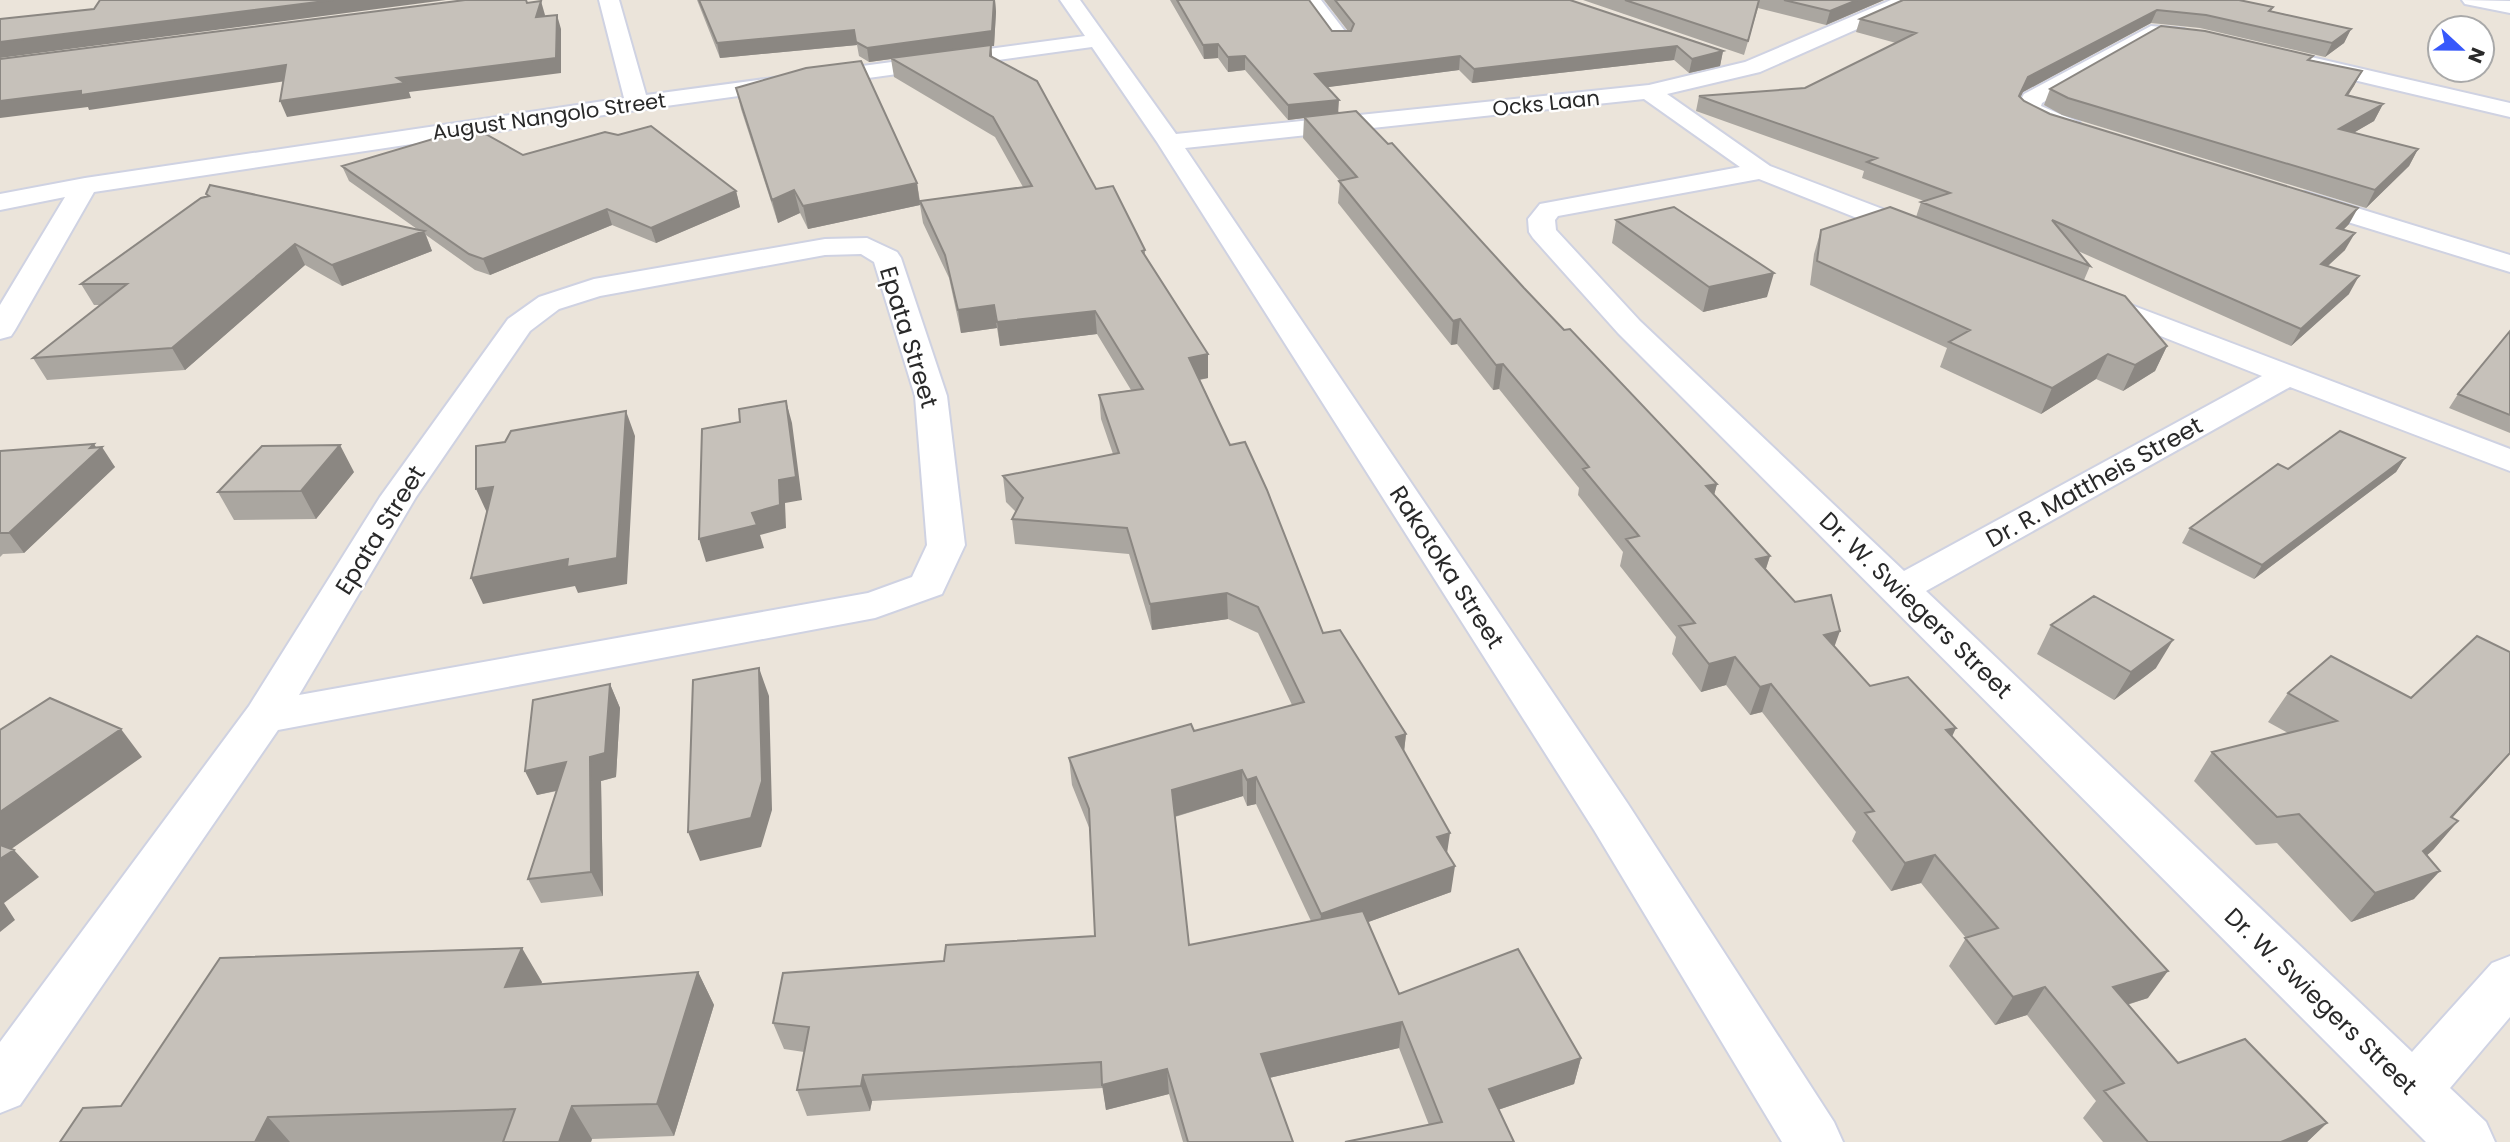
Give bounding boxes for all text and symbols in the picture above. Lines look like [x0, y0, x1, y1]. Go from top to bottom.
north arrow [2426, 14, 2496, 84]
text: N [2461, 43, 2491, 67]
street label: Ocks Laan [1491, 83, 1601, 123]
street label: August Nangolo Street [431, 85, 667, 147]
street label: Epata Street [872, 262, 946, 412]
street label: Dr. R. Mattheis Street [1980, 409, 2208, 555]
street label: Epata Street [327, 459, 433, 601]
street label: Rakotoka Street [1382, 479, 1512, 655]
street label: Dr. W. Swiegers Street [1812, 504, 2020, 706]
street label: Dr. W. Swiegers Street [2217, 900, 2425, 1102]

